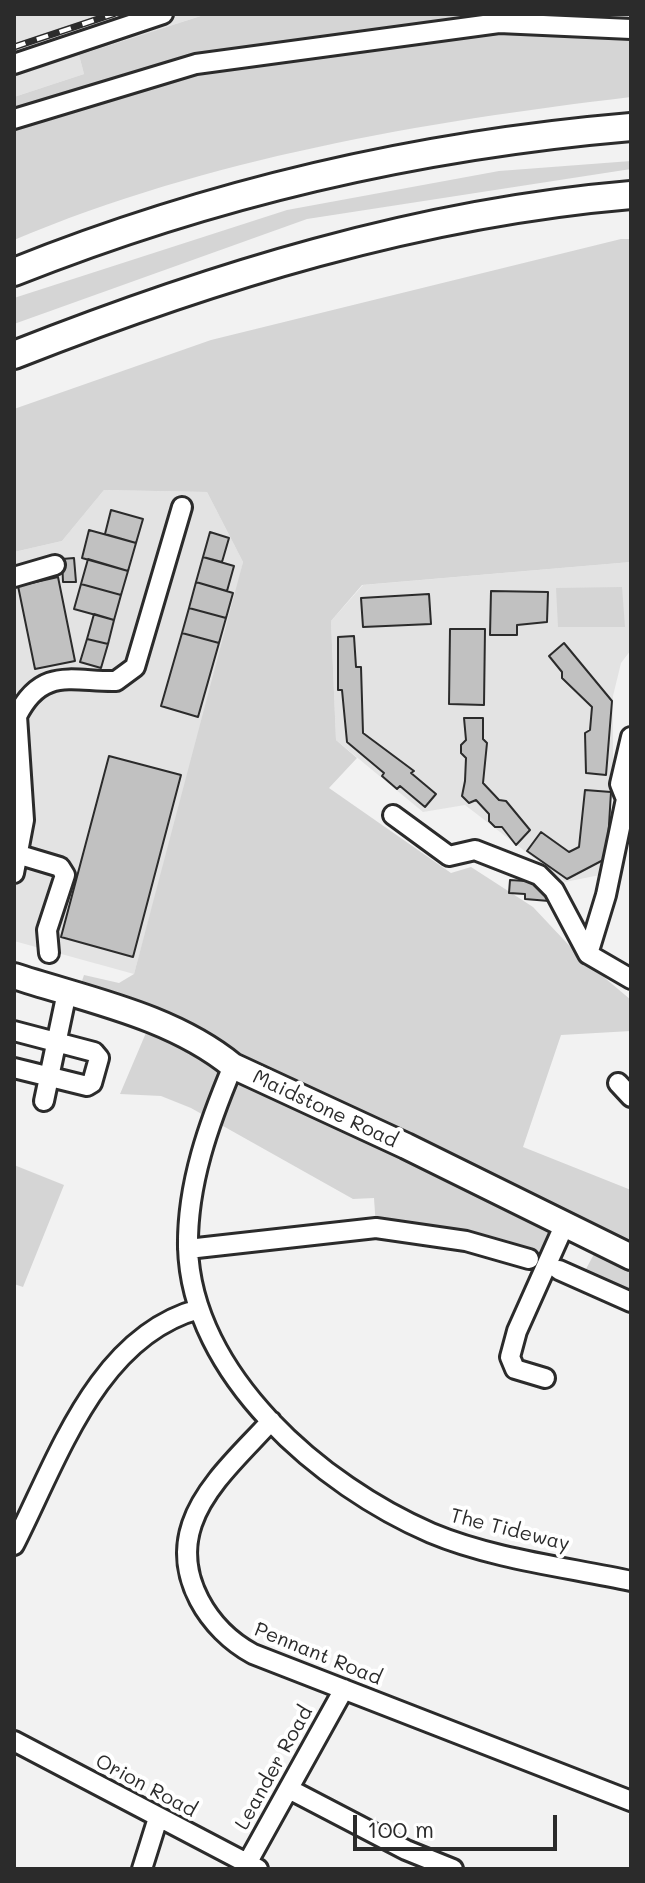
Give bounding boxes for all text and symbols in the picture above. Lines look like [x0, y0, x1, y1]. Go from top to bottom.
street label: Maidstone Road [249, 1065, 401, 1153]
street label: The Tideway [448, 1504, 572, 1556]
street label: Pennant Road [251, 1618, 385, 1690]
street label: Leander Road [230, 1702, 318, 1834]
street label: Orion Road [91, 1749, 201, 1823]
scale bar [357, 1799, 561, 1849]
text: 100 m [367, 1813, 434, 1844]

